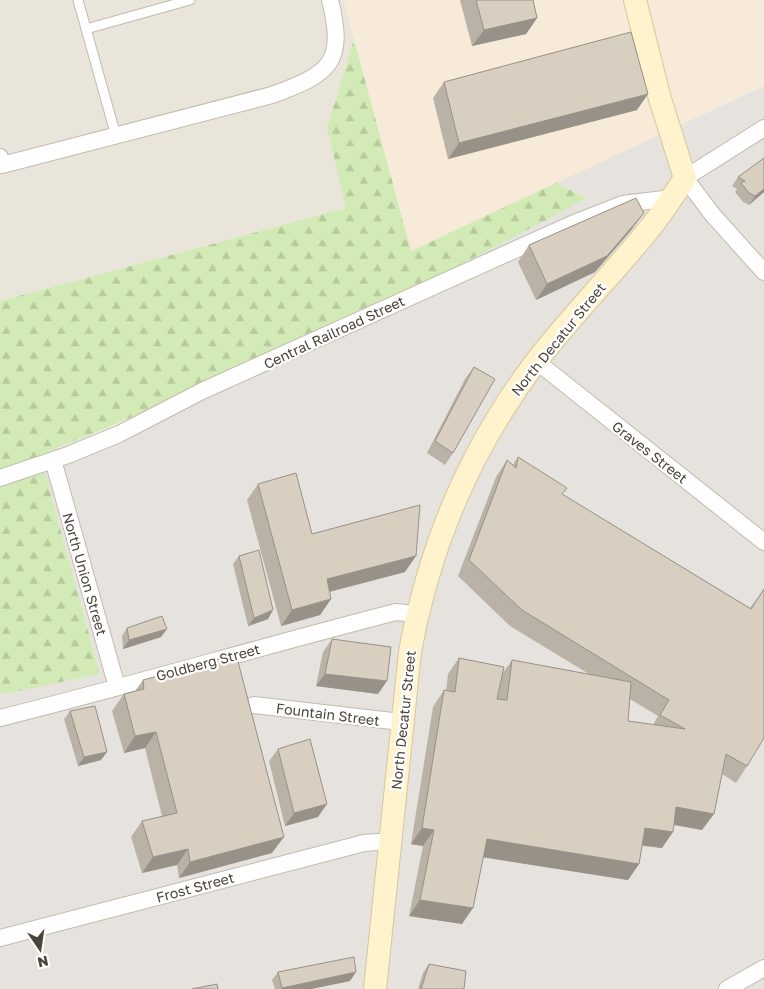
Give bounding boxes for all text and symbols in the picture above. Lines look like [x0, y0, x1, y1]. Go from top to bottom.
street label: North Decatur Street [507, 279, 609, 399]
street label: Central Railroad Street [261, 292, 407, 372]
street label: Graves Street [609, 417, 691, 487]
street label: North Union Street [59, 511, 111, 637]
street label: Goldberg Street [154, 640, 262, 684]
street label: North Decatur Street [387, 649, 419, 791]
street label: Fountain Street [275, 699, 381, 729]
street label: Frost Street [154, 868, 236, 906]
north arrow [15, 924, 65, 974]
text: N [36, 953, 50, 972]

